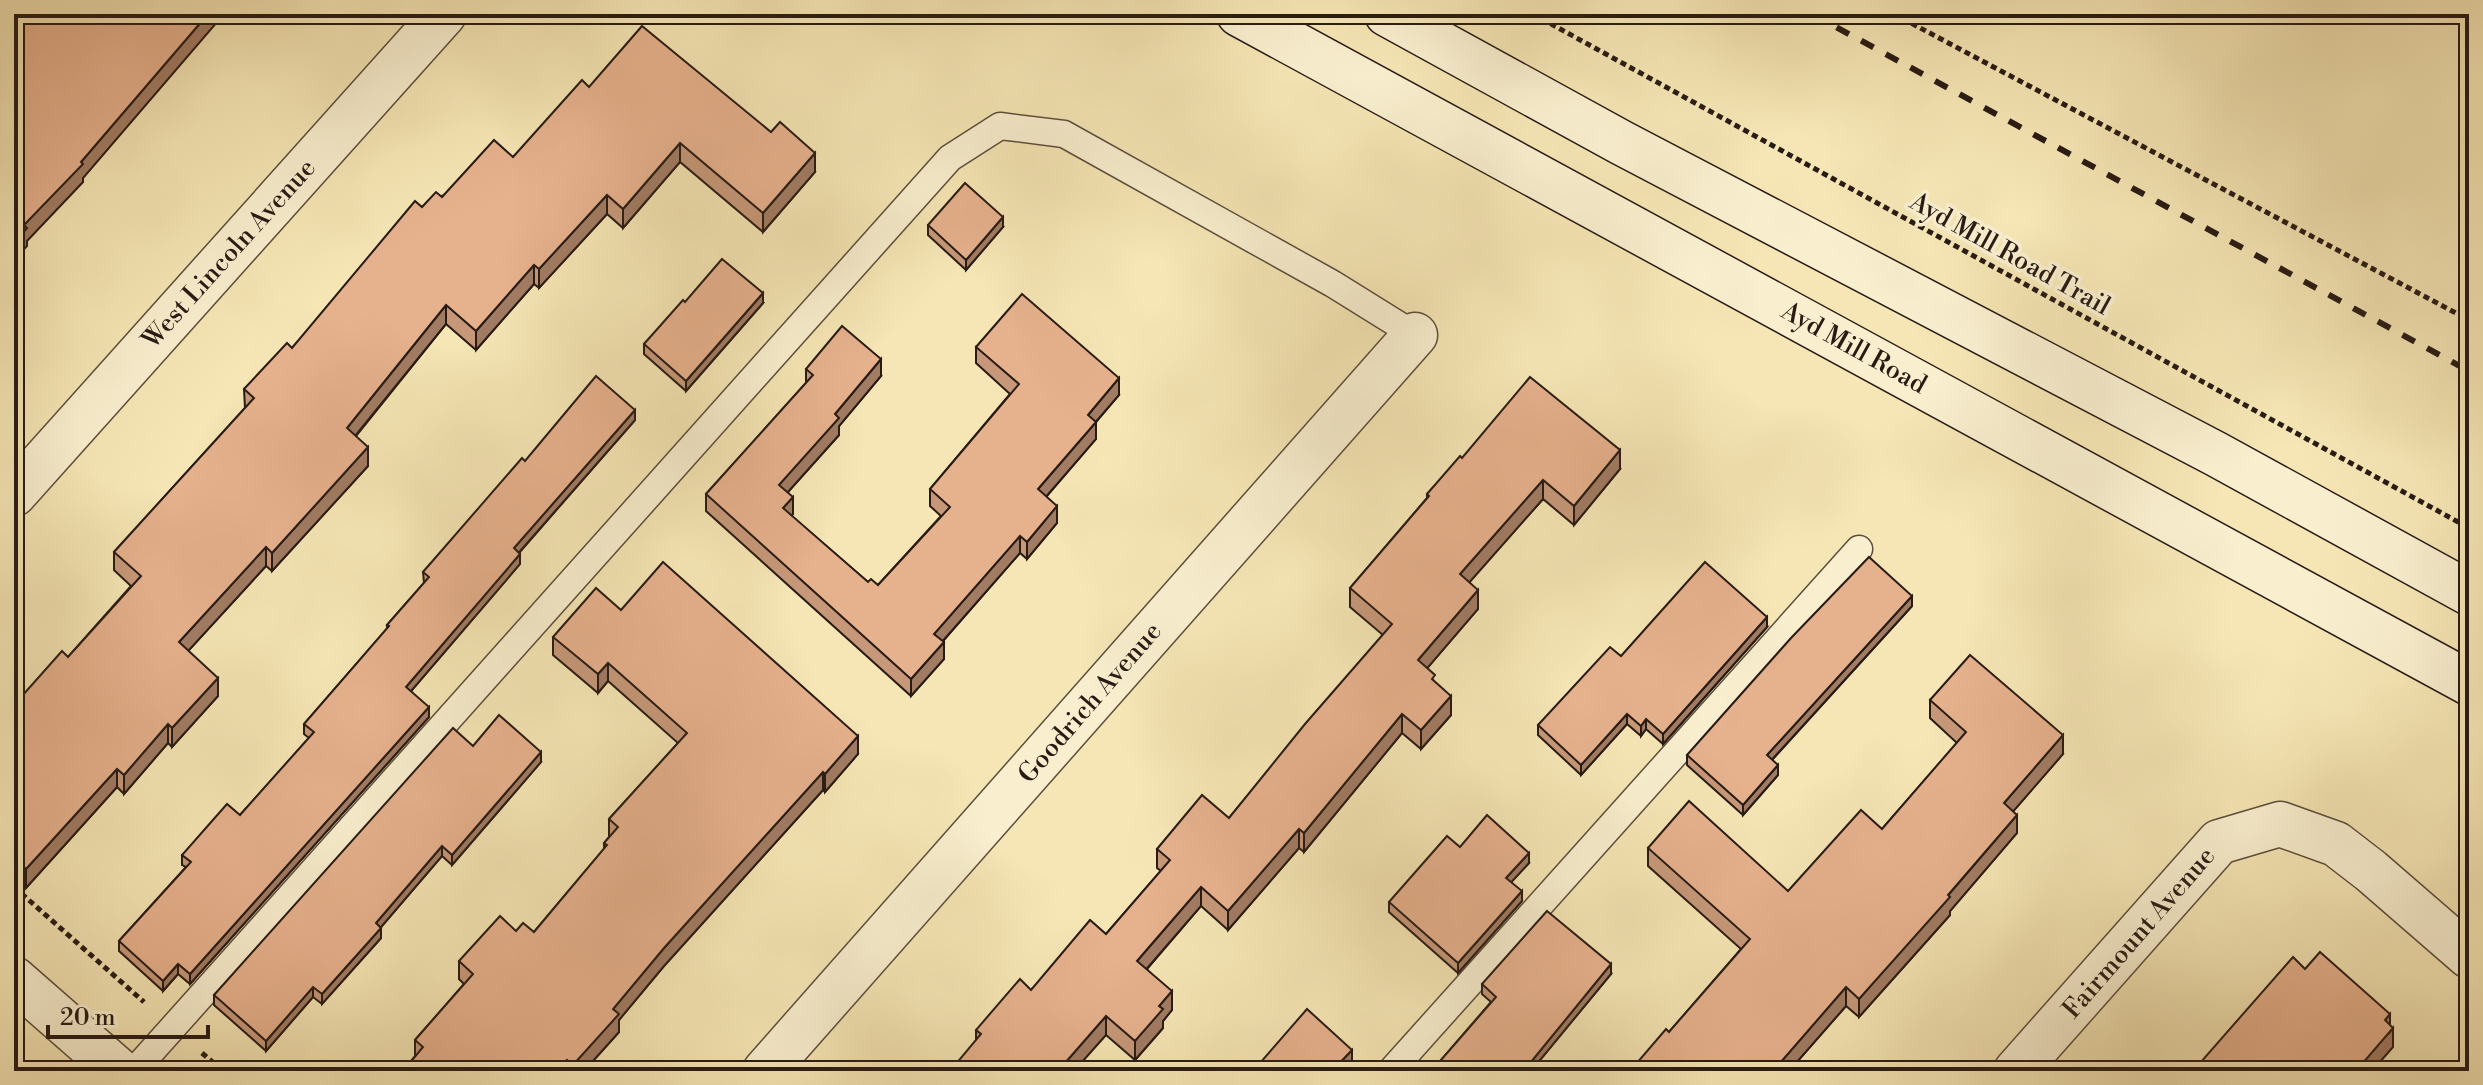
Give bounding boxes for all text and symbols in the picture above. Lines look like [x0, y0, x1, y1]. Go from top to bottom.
street label: West Lincoln Avenue [135, 152, 323, 356]
street label: Ayd Mill Road Trail [1903, 185, 2116, 323]
street label: Ayd Mill Road [1775, 294, 1933, 401]
street label: Goodrich Avenue [1011, 616, 1169, 790]
street label: Fairmount Avenue [2056, 841, 2222, 1025]
scale bar [48, 989, 208, 1039]
text: 20 m [60, 1003, 116, 1033]

